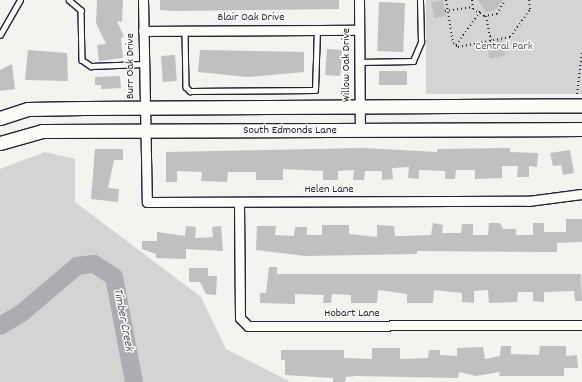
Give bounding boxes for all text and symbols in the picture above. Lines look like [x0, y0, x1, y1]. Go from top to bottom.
street label: Blair Oak Drive [218, 11, 284, 25]
street label: Willow Oak Drive [340, 28, 354, 102]
street label: Burr Oak Drive [124, 33, 138, 99]
park label: Central Park [475, 40, 533, 54]
street label: South Edmonds Lane [243, 124, 337, 138]
street label: Helen Lane [304, 183, 354, 197]
water label: Timber Creek [108, 287, 136, 353]
street label: Hobart Lane [324, 307, 380, 321]

